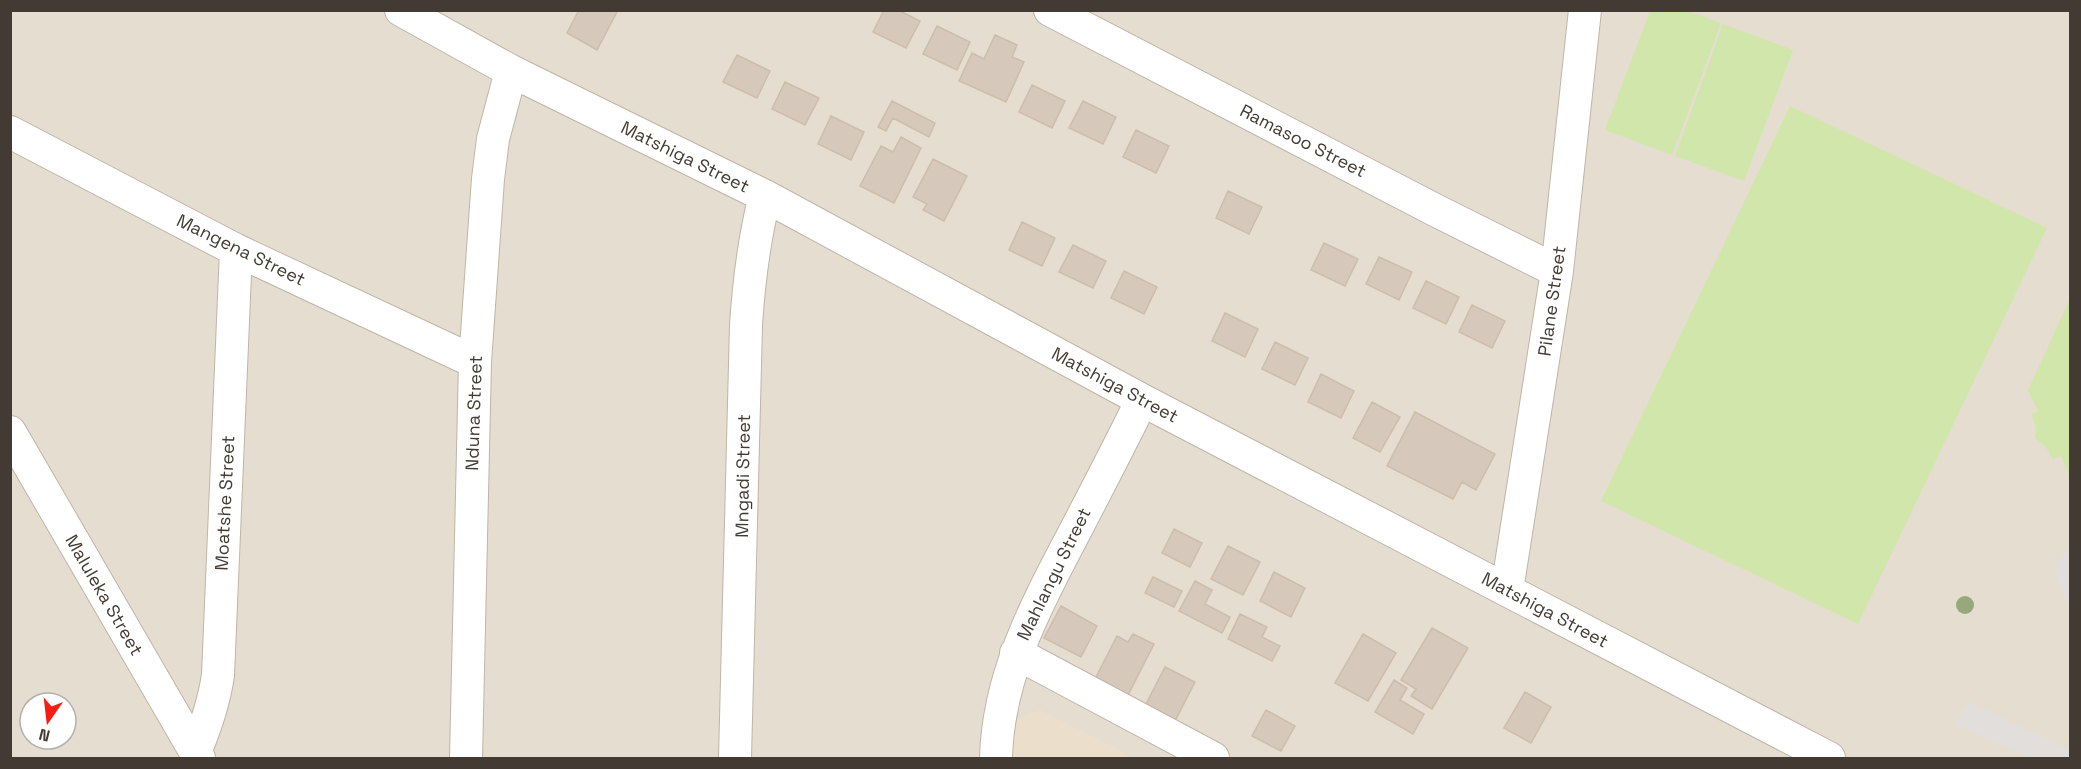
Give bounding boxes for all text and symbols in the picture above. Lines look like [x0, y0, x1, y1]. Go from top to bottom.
street label: Ramasoo Street [1236, 99, 1370, 182]
street label: Matshiga Street [617, 116, 753, 198]
street label: Mangena Street [173, 208, 309, 291]
street label: Pilane Street [1532, 244, 1571, 358]
street label: Matshiga Street [1048, 342, 1182, 428]
street label: Nduna Street [460, 355, 487, 471]
street label: Mngadi Street [730, 414, 755, 538]
street label: Moatshe Street [209, 435, 240, 571]
street label: Mahlangu Street [1011, 504, 1096, 644]
street label: Maluleka Street [61, 530, 148, 659]
street label: Matshiga Street [1478, 567, 1612, 653]
north arrow [18, 691, 78, 751]
text: N [37, 724, 52, 747]

